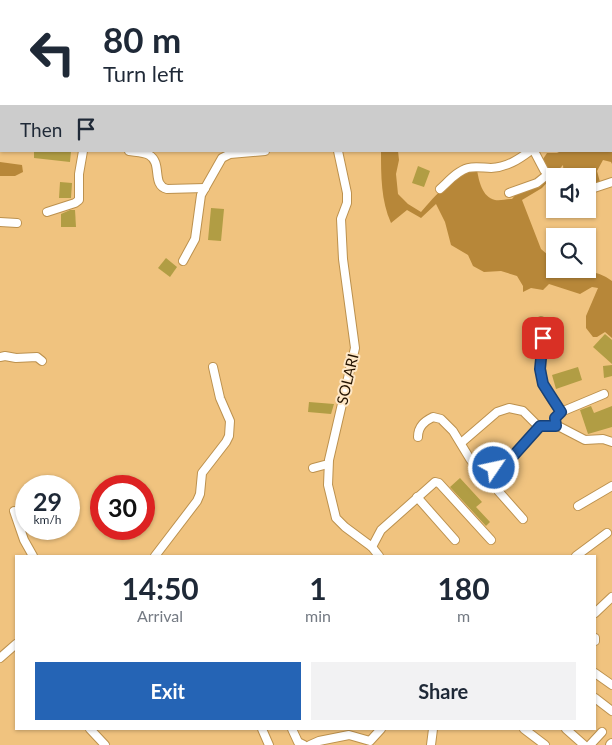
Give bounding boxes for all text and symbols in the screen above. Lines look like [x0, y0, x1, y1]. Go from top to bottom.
text: 80 m [103, 18, 181, 60]
icon: left [20, 20, 85, 85]
text: Turn left [103, 60, 184, 87]
icon: arrive [72, 115, 100, 143]
text: Then [20, 118, 62, 141]
map controls [546, 168, 596, 278]
button: sound [546, 168, 596, 218]
button: search [546, 228, 596, 278]
pin [522, 317, 564, 359]
icon: arrive [529, 324, 557, 352]
street label: SOLARI [332, 352, 362, 406]
position arrow [467, 441, 519, 493]
speed limit sign: 30 [90, 475, 155, 540]
text: 29 [33, 486, 62, 516]
text: km/h [33, 512, 62, 527]
text: 14:50 [121, 570, 199, 606]
text: 1 [309, 570, 327, 606]
text: 180 [437, 570, 490, 606]
text: Arrival [137, 606, 183, 625]
text: min [305, 606, 331, 625]
text: m [457, 606, 470, 625]
button: Exit [35, 662, 301, 720]
button: Share [311, 662, 576, 720]

